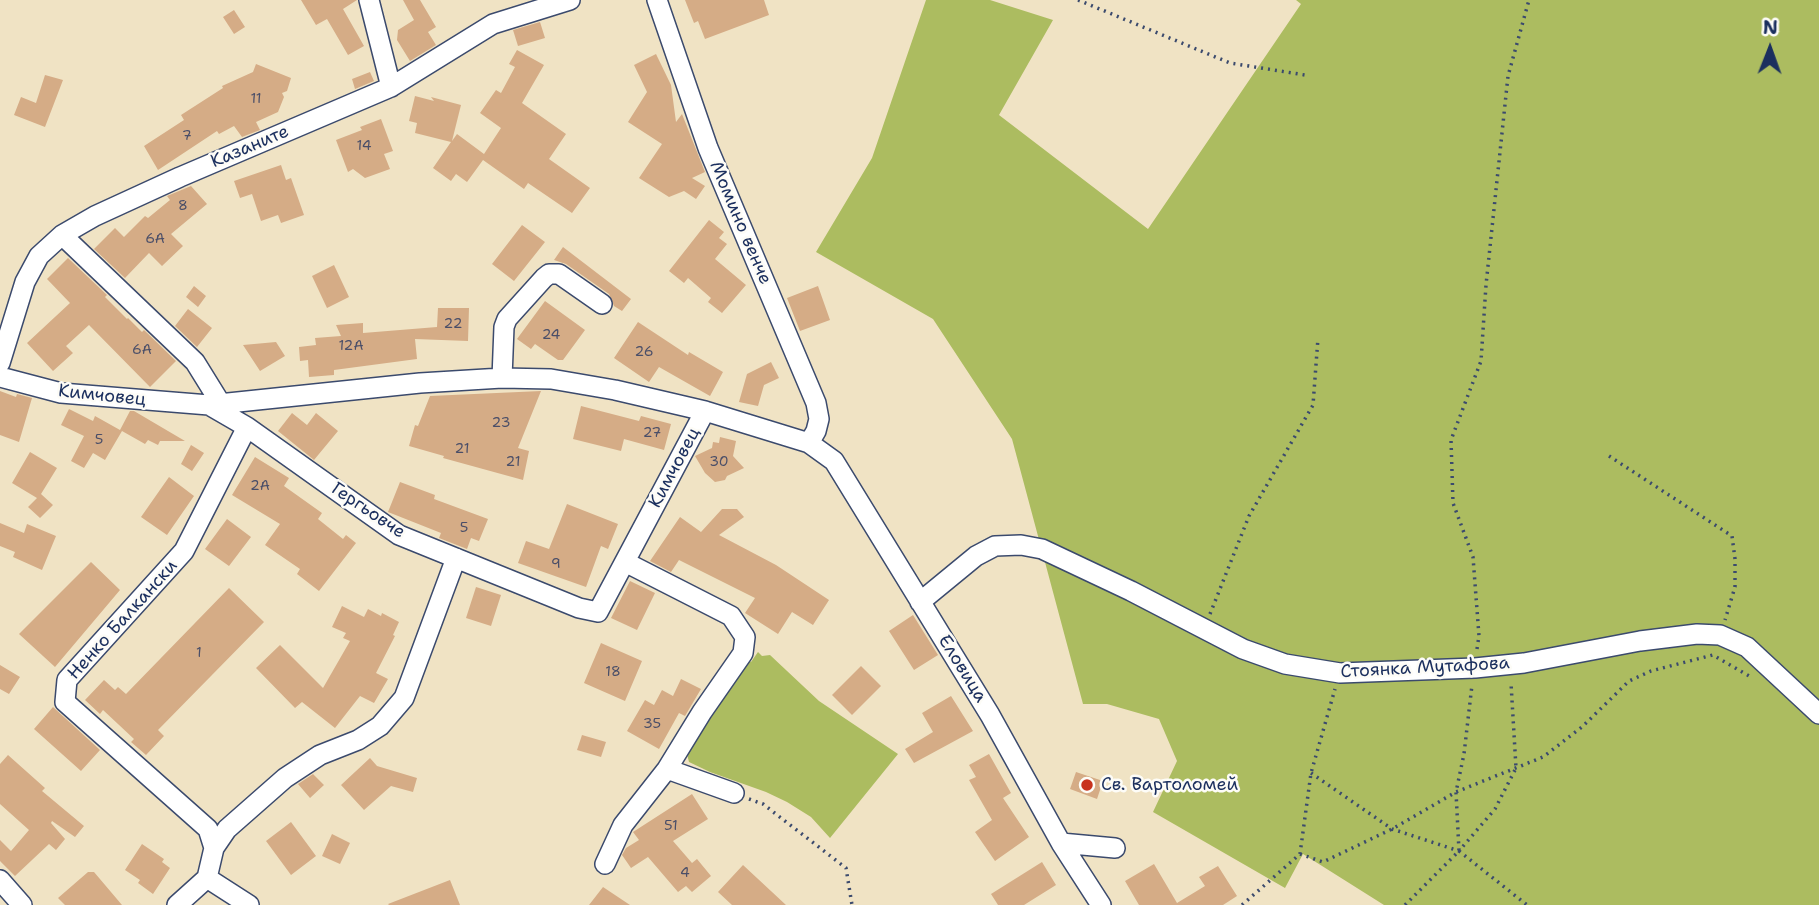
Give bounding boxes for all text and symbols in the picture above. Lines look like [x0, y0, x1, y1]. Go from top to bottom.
north arrow [1735, 14, 1805, 84]
text: N [1763, 15, 1778, 40]
house number: 11 [250, 91, 262, 107]
street label: Казаните [208, 121, 292, 173]
house number: 7 [182, 128, 192, 144]
house number: 14 [356, 138, 372, 154]
street label: Момино венче [704, 158, 776, 288]
house number: 8 [178, 198, 188, 214]
house number: 6A [145, 231, 165, 247]
house number: 22 [444, 316, 462, 332]
house number: 24 [542, 327, 560, 343]
house number: 12А [338, 338, 364, 354]
house number: 6А [132, 342, 152, 358]
house number: 26 [635, 344, 653, 360]
street label: Кимчовец [57, 381, 147, 411]
house number: 23 [492, 415, 510, 431]
street label: Кимчовец [645, 424, 705, 512]
house number: 27 [643, 425, 661, 441]
house number: 5 [95, 432, 103, 448]
house number: 21 [455, 441, 469, 457]
house number: 21 [506, 454, 520, 470]
house number: 30 [709, 454, 729, 470]
house number: 2А [250, 478, 270, 494]
street label: Гергьовче [327, 478, 409, 544]
house number: 5 [460, 520, 468, 536]
street label: Ненко Балкански [64, 556, 182, 684]
house number: 9 [551, 556, 561, 572]
street label: Еловица [933, 631, 991, 707]
house number: 1 [196, 645, 202, 661]
street label: Стоянка Мутафова [1340, 653, 1510, 683]
house number: 18 [605, 664, 621, 680]
house number: 35 [643, 716, 661, 732]
place label: Св. Вартоломей [1101, 774, 1238, 796]
marker: Св. Вартоломей [1079, 777, 1095, 793]
house number: 51 [664, 818, 678, 834]
house number: 4 [680, 865, 690, 881]

